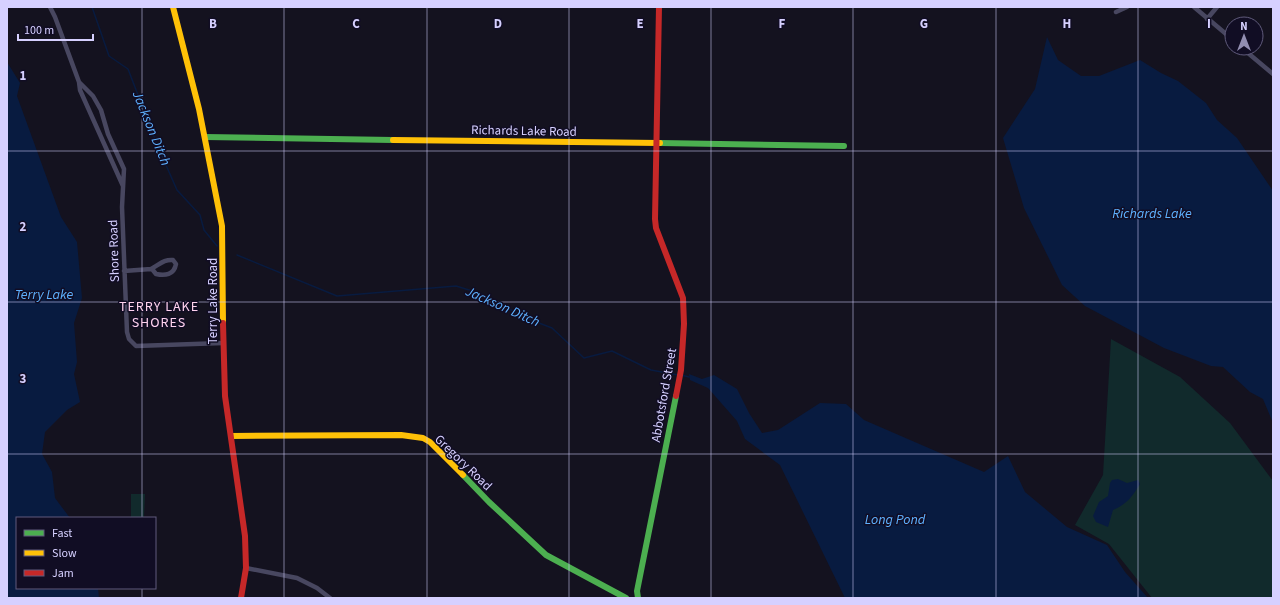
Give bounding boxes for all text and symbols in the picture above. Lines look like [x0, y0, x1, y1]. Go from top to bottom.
text: B [209, 15, 217, 33]
text: C [352, 15, 360, 33]
text: D [494, 15, 502, 33]
text: E [636, 15, 644, 33]
text: F [779, 15, 786, 33]
text: G [920, 15, 928, 33]
text: H [1063, 15, 1071, 33]
text: I [1207, 15, 1211, 33]
scale bar [18, 16, 93, 42]
north arrow [1224, 16, 1264, 56]
text: N [1240, 19, 1248, 34]
text: 100 m [24, 22, 54, 39]
text: 1 [20, 67, 27, 85]
water label: Jackson Ditch [127, 87, 175, 169]
street label: Richards Lake Road [471, 121, 577, 141]
water label: Richards Lake [1112, 204, 1192, 224]
text: 2 [20, 218, 27, 236]
street label: Shore Road [104, 219, 124, 282]
street label: Terry Lake Road [204, 258, 222, 344]
water label: Jackson Ditch [462, 281, 543, 332]
water label: Terry Lake [15, 285, 74, 305]
district label: TERRY LAKE SHORES [119, 297, 199, 333]
street label: Abbotsford Street [647, 346, 681, 444]
text: 3 [20, 370, 27, 388]
street label: Gregory Road [431, 431, 496, 495]
water label: Long Pond [865, 510, 926, 530]
legend [16, 517, 156, 589]
text: Fast [52, 525, 72, 542]
text: Slow [52, 545, 77, 562]
text: Jam [52, 565, 74, 582]

